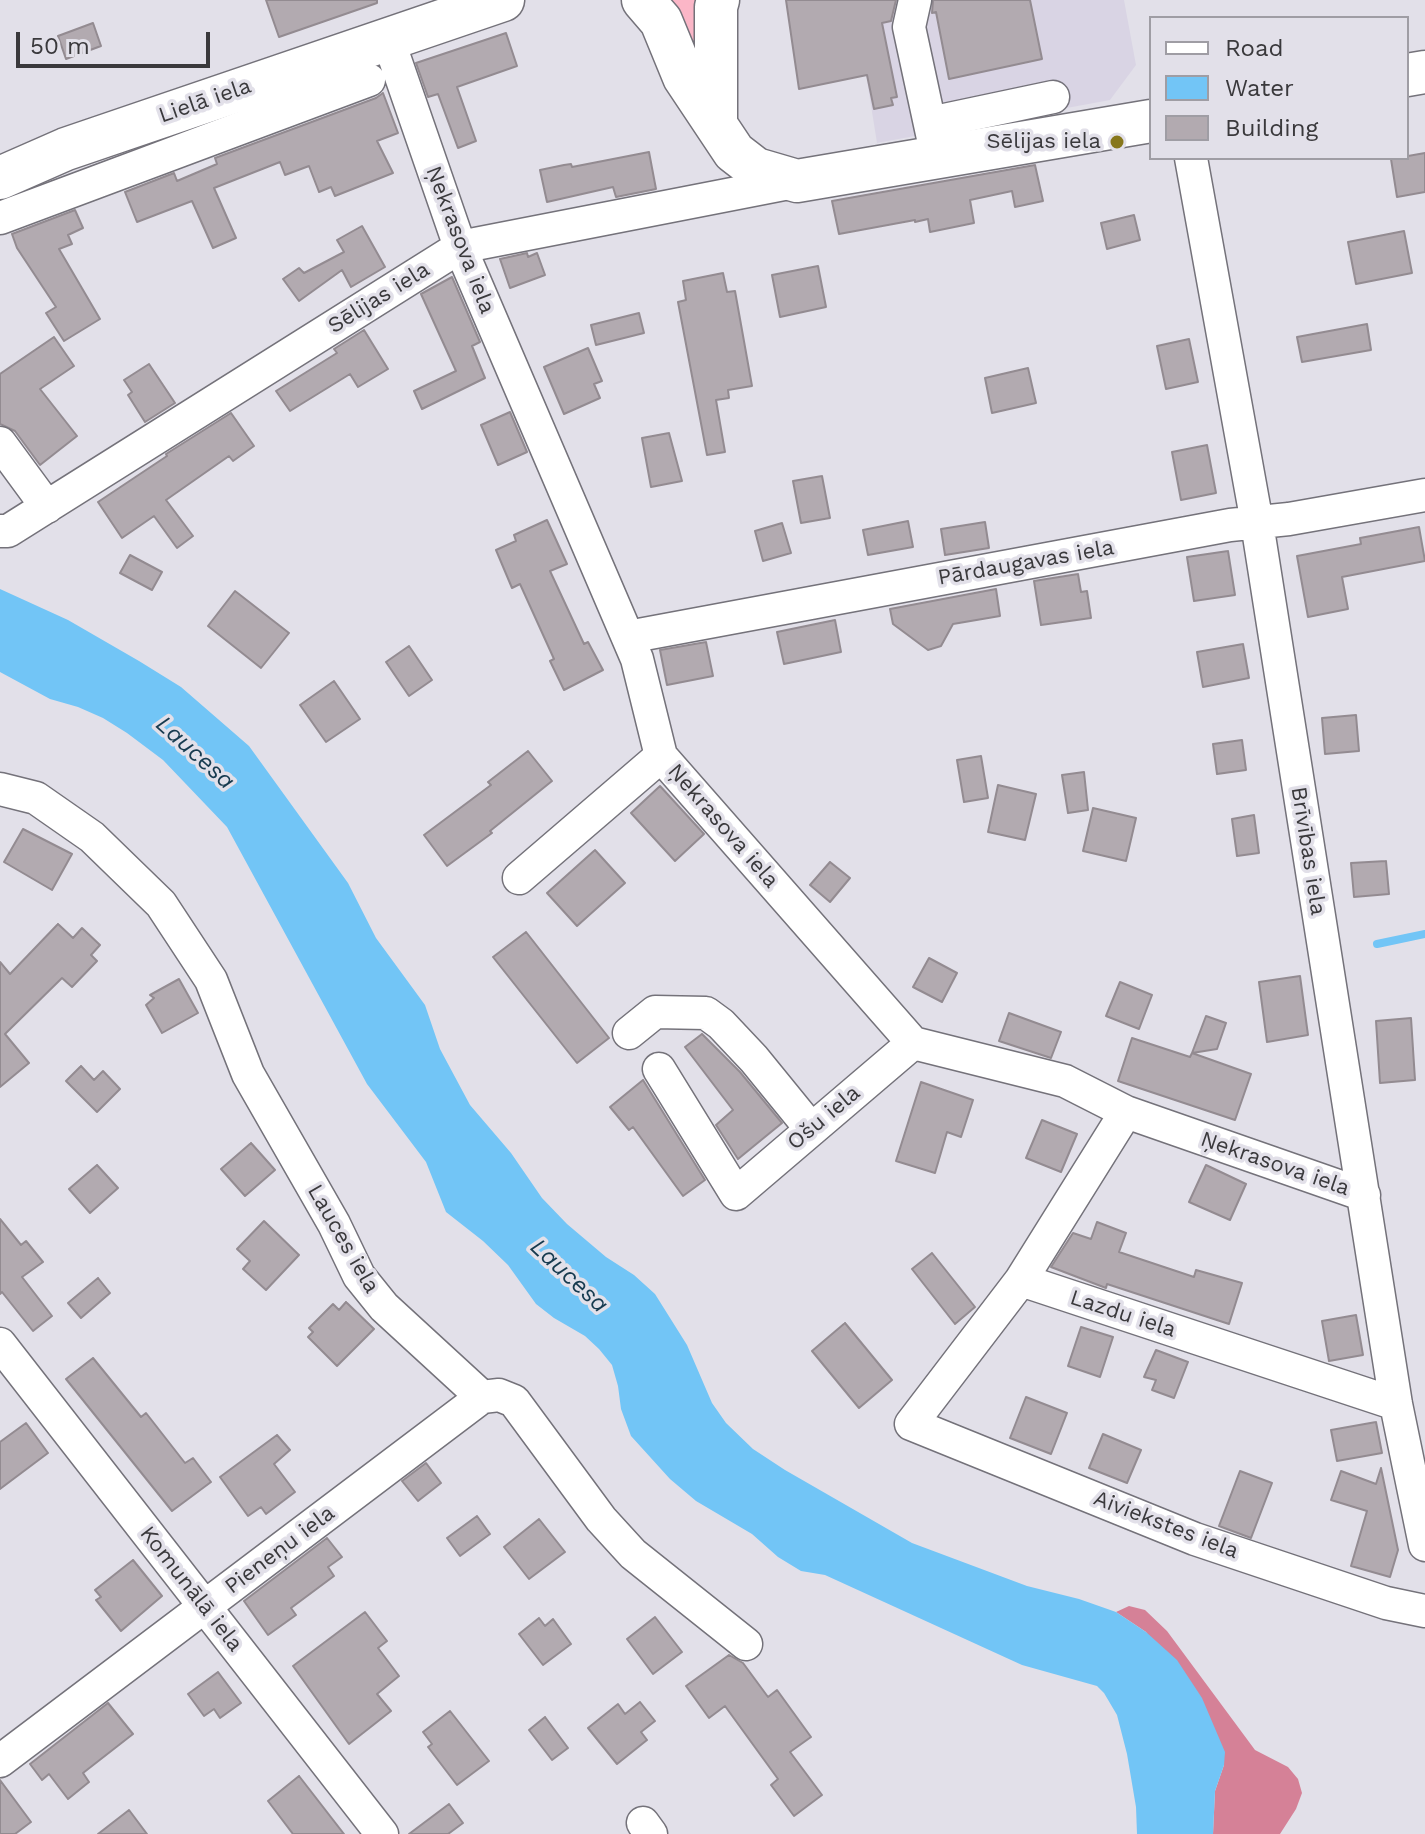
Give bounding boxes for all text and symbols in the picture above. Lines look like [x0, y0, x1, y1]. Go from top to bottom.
scale bar [20, 16, 214, 66]
legend [1149, 16, 1409, 160]
text: 50 m [30, 32, 90, 60]
text: Road [1225, 34, 1284, 62]
street label: Lielā iela [155, 73, 255, 129]
text: Water [1225, 74, 1294, 102]
text: Building [1225, 114, 1318, 142]
place label: Sēlijas iela [986, 129, 1101, 155]
marker: Sēlijas iela [1108, 133, 1126, 151]
street label: Ņekrasova iela [420, 163, 500, 317]
street label: Sēlijas iela [323, 256, 435, 340]
street label: Pārdaugavas iela [936, 534, 1116, 592]
water label: Laucesa [150, 710, 240, 796]
street label: Ņekrasova iela [662, 759, 784, 893]
street label: Brīvības iela [1285, 785, 1331, 917]
street label: Ošu iela [782, 1080, 866, 1156]
street label: Ņekrasova iela [1197, 1126, 1353, 1202]
street label: Lauces iela [301, 1180, 385, 1298]
water label: Laucesa [524, 1233, 614, 1319]
street label: Lazdu iela [1067, 1284, 1179, 1344]
street label: Aiviekstes iela [1090, 1485, 1242, 1565]
street label: Pieneņu iela [220, 1500, 340, 1600]
street label: Komunālā iela [134, 1521, 248, 1657]

